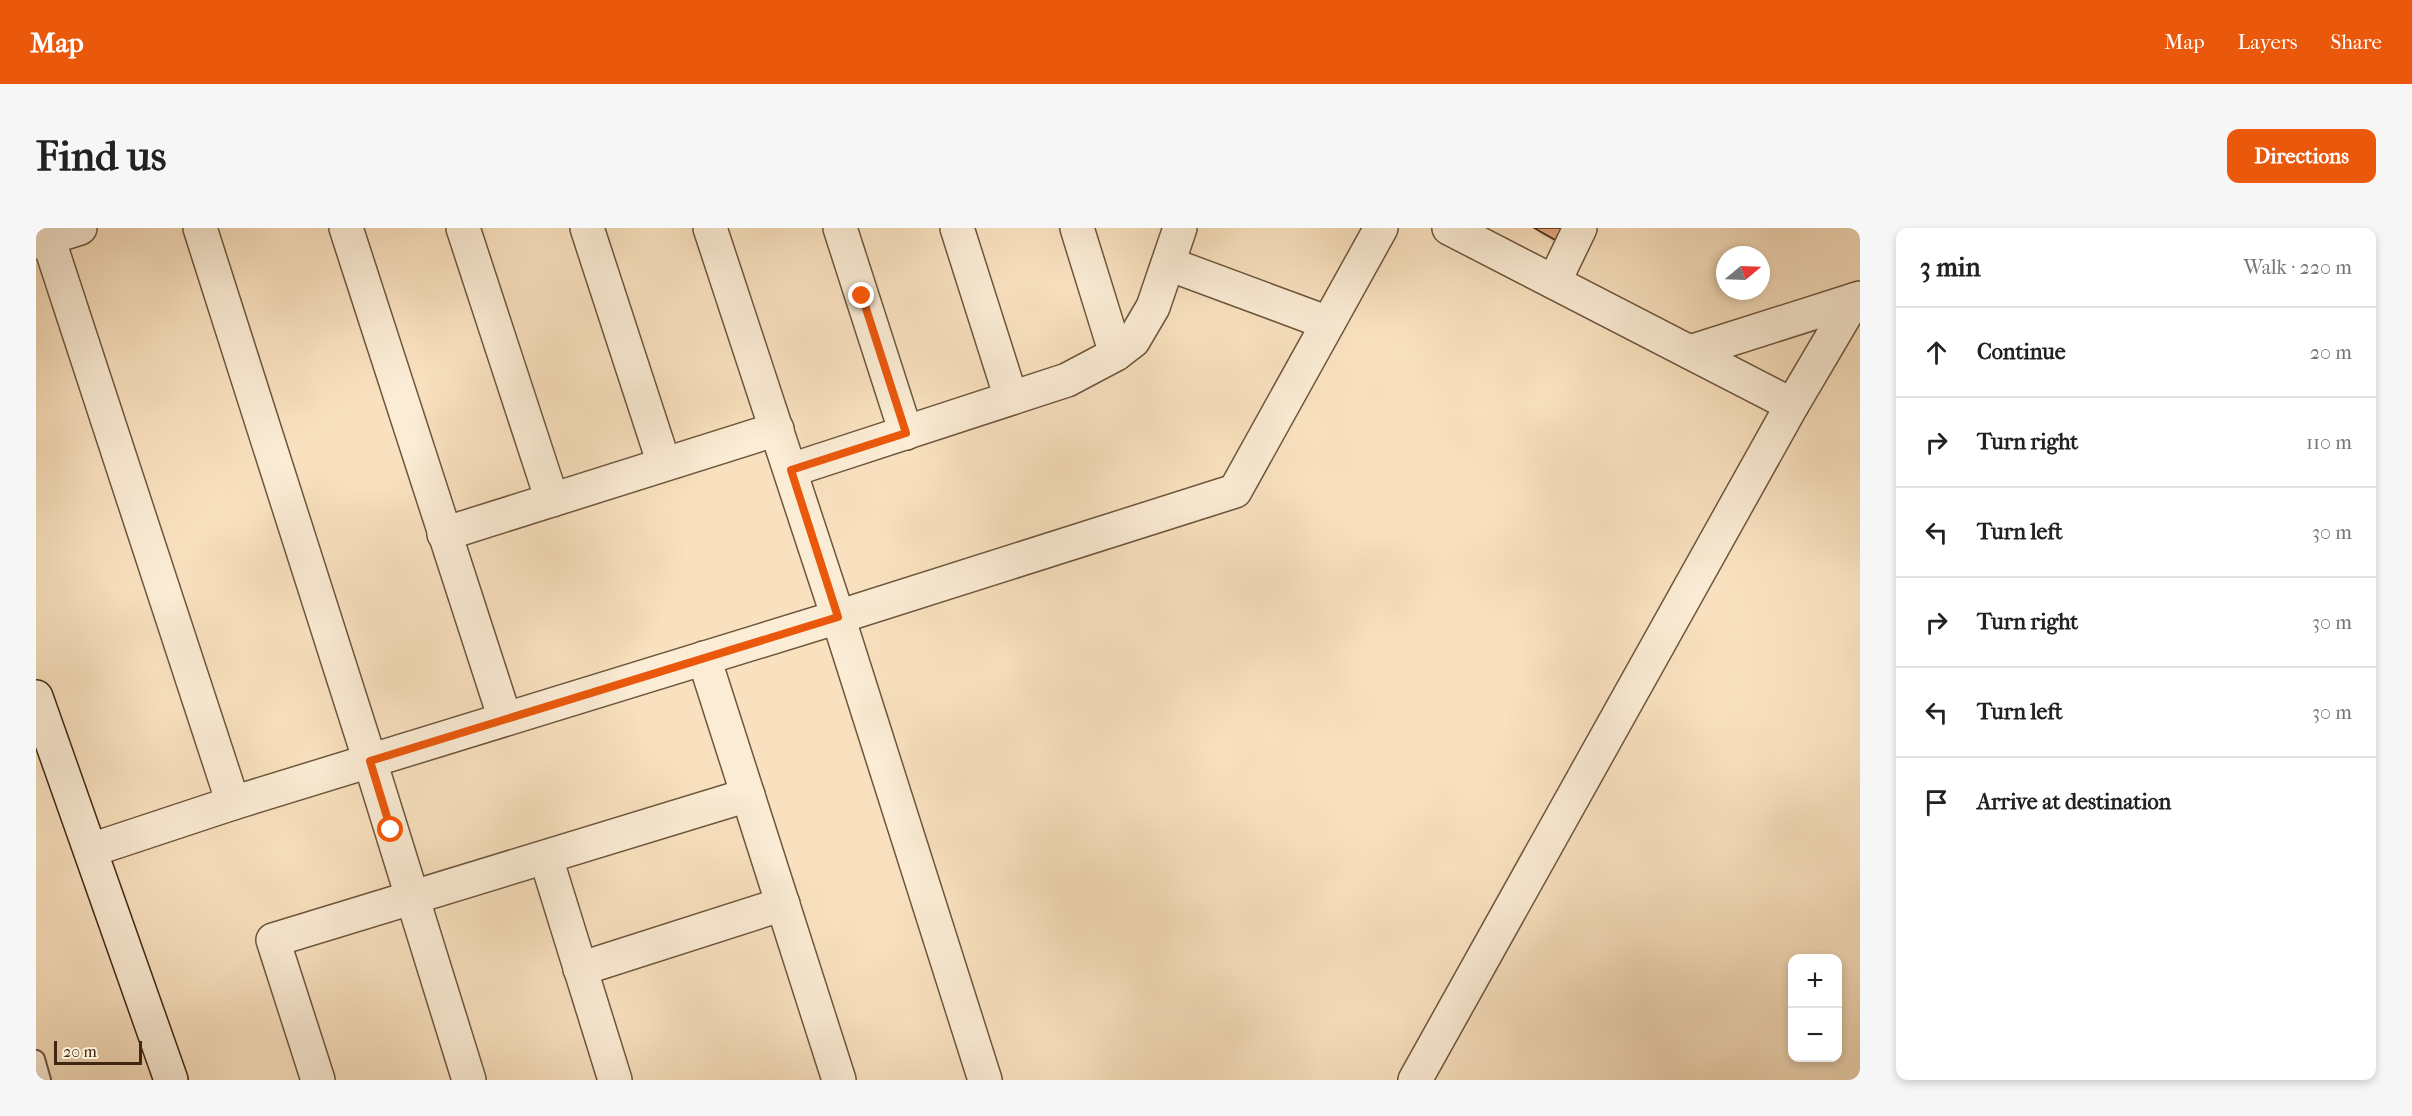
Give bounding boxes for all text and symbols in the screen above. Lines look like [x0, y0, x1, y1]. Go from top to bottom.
text: Map [30, 26, 84, 59]
text: Map [2164, 30, 2205, 54]
text: Layers [2238, 30, 2297, 54]
text: Share [2330, 30, 2382, 54]
button: Directions [2227, 129, 2376, 183]
text: Find us [36, 132, 166, 181]
north arrow [1716, 246, 1770, 300]
text: 3 min [1920, 252, 1981, 283]
text: Walk · 220 m [2244, 256, 2352, 279]
route end [848, 282, 874, 308]
icon: ahead [1920, 336, 1953, 369]
text: Continue [1977, 339, 2066, 365]
text: 20 m [2310, 341, 2352, 364]
icon: right [1920, 426, 1953, 459]
text: Turn right [1977, 429, 2078, 455]
text: 110 m [2306, 431, 2352, 454]
icon: left [1920, 516, 1953, 549]
text: Turn left [1977, 519, 2063, 545]
text: 30 m [2312, 521, 2352, 544]
icon: right [1920, 606, 1953, 639]
text: Turn right [1977, 609, 2078, 635]
text: 30 m [2312, 611, 2352, 634]
icon: left [1920, 696, 1953, 729]
text: Turn left [1977, 699, 2063, 725]
text: 30 m [2312, 701, 2352, 724]
icon: arrive [1920, 786, 1953, 819]
text: Arrive at destination [1977, 789, 2171, 815]
route start [377, 816, 403, 842]
map controls [1788, 954, 1842, 1062]
button: + [1788, 954, 1842, 1008]
button: − [1788, 1008, 1842, 1062]
scale bar [54, 1038, 142, 1066]
text: 20 m [63, 1042, 97, 1061]

